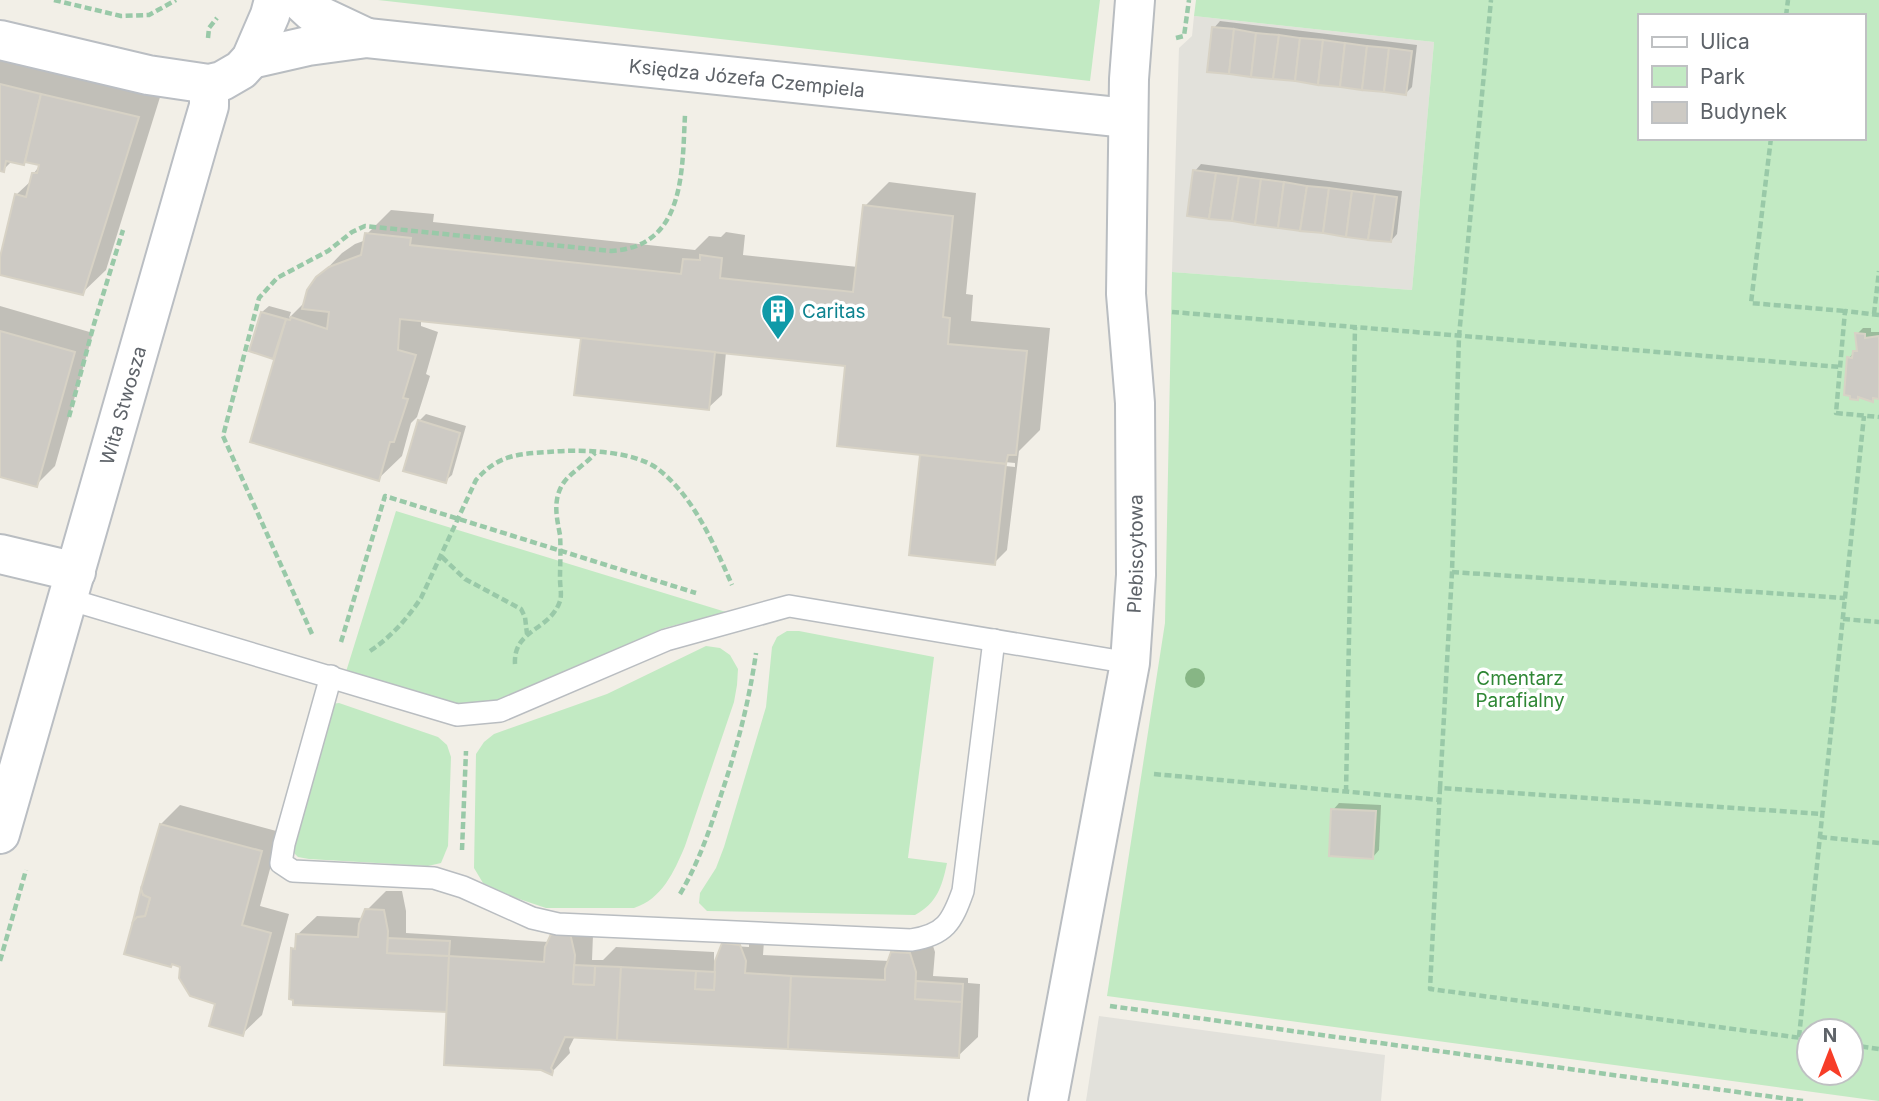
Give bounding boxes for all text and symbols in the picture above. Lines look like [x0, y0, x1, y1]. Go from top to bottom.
legend [1638, 14, 1865, 140]
text: Ulica [1700, 29, 1750, 54]
street label: Księdza Józefa Czempiela [628, 55, 866, 102]
text: Park [1700, 64, 1745, 89]
text: Budynek [1700, 99, 1788, 124]
building icon: Caritas [759, 292, 797, 341]
place label: Caritas [802, 300, 866, 323]
street label: Wita Stwosza [96, 344, 151, 467]
street label: Plebiscytowa [1122, 494, 1148, 614]
park label: Cmentarz Parafialny [1475, 667, 1565, 712]
north arrow [1795, 1017, 1865, 1087]
text: N [1823, 1024, 1837, 1047]

